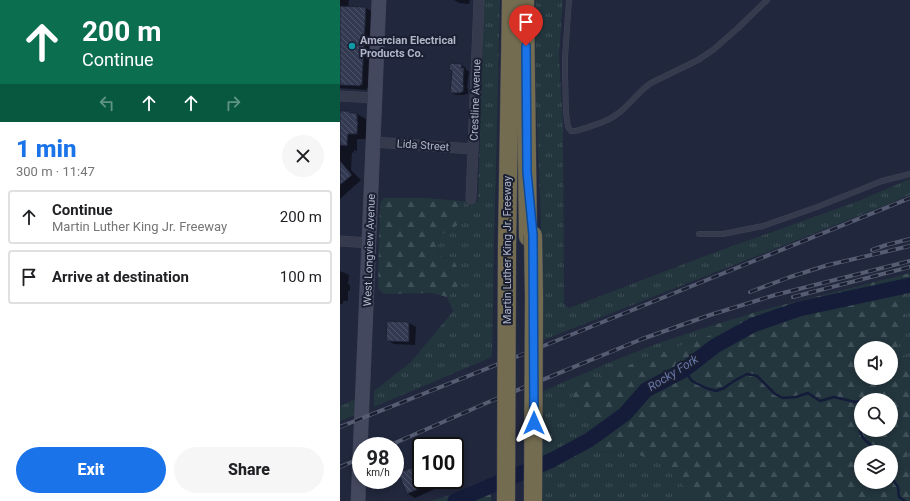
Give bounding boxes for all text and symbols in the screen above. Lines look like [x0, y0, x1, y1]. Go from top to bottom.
pin [509, 5, 543, 46]
icon: arrive [515, 11, 537, 33]
text: 200 m [82, 15, 161, 48]
icon: ahead [16, 16, 68, 68]
place label: Amercian Electrical Products Co. [360, 34, 456, 60]
marker: Amercian Electrical Products Co. [347, 41, 357, 51]
text: Continue [82, 49, 154, 70]
street label: Crestline Avenue [468, 59, 483, 141]
icon: left [96, 92, 118, 114]
icon: ahead [138, 92, 160, 114]
icon: ahead [180, 92, 202, 114]
icon: right [222, 92, 244, 114]
text: 1 min [16, 135, 77, 163]
button: close [282, 135, 324, 177]
street label: Lida Street [396, 137, 450, 154]
text: 300 m · 11:47 [16, 164, 95, 179]
street label: Martin Luther King Jr. Freeway [501, 175, 514, 324]
street label: West Longview Avenue [361, 193, 378, 307]
text: Continue [52, 201, 113, 219]
icon: ahead [18, 206, 40, 228]
text: 200 m [280, 208, 322, 226]
text: Martin Luther King Jr. Freeway [52, 219, 227, 234]
icon: arrive [18, 266, 40, 288]
text: Arrive at destination [52, 268, 189, 286]
text: 100 m [280, 268, 322, 286]
map controls [854, 341, 898, 489]
button: sound [854, 341, 898, 385]
water label: Rocky Fork [645, 351, 702, 394]
button: search [854, 393, 898, 437]
position arrow [513, 402, 555, 444]
speed limit sign: 100 [412, 437, 464, 489]
button: layers [854, 445, 898, 489]
text: 98 [367, 446, 389, 470]
button: Exit [16, 447, 166, 493]
button: Share [174, 447, 324, 493]
text: km/h [366, 467, 390, 478]

